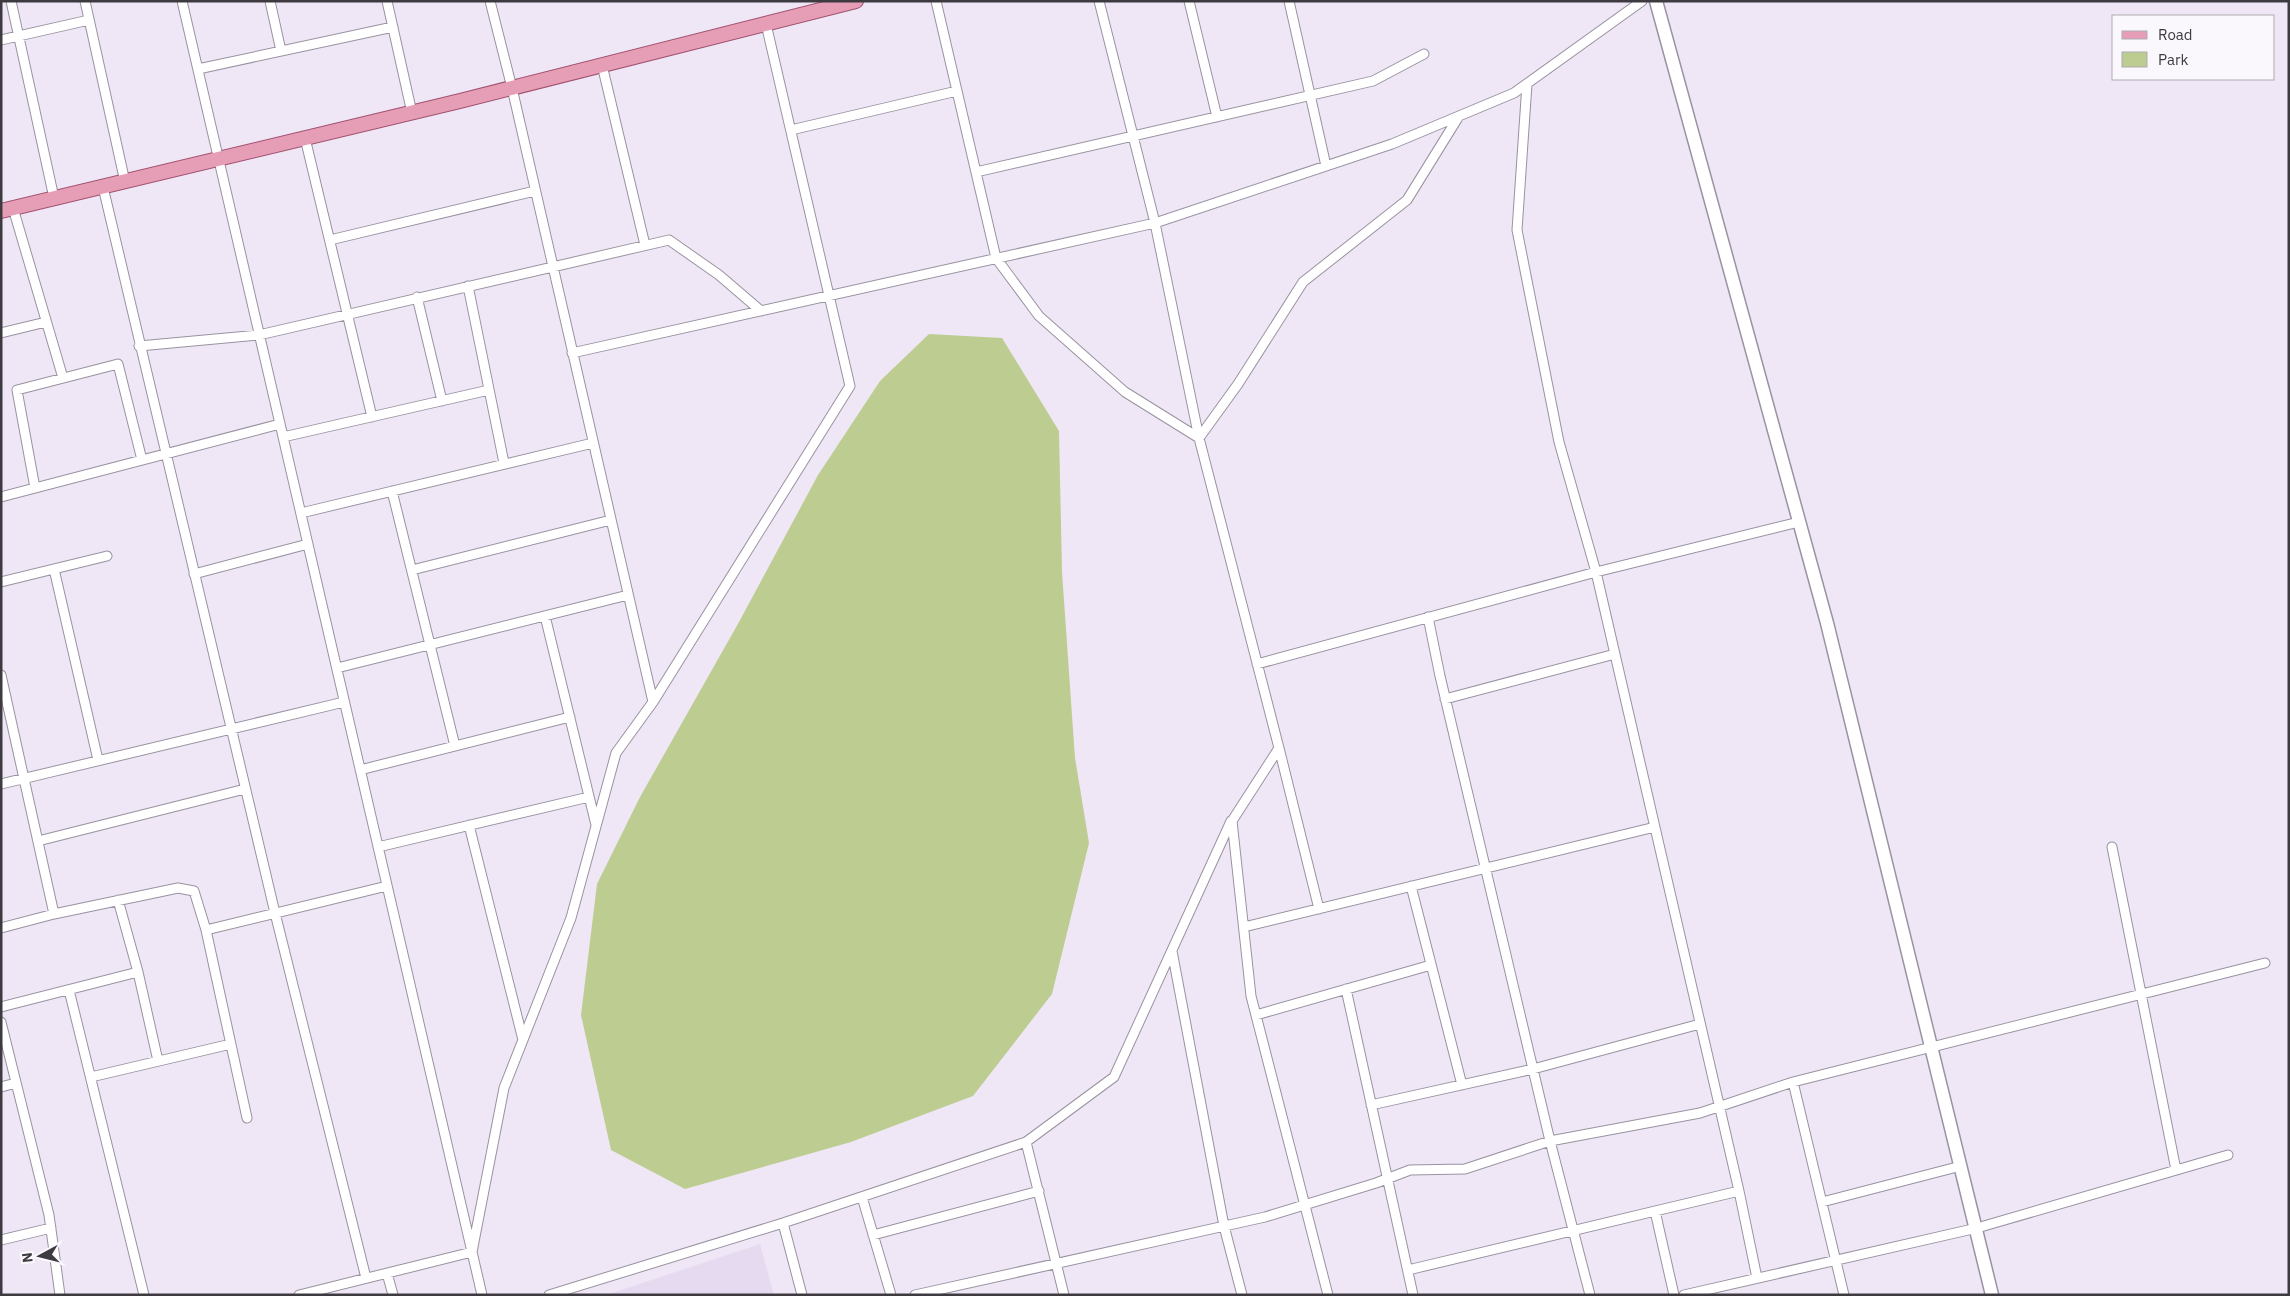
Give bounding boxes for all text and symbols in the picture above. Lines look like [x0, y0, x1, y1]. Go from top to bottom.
legend [2112, 15, 2275, 80]
text: Road [2158, 25, 2193, 44]
text: Park [2158, 50, 2188, 69]
north arrow [15, 1231, 65, 1281]
text: N [18, 1251, 37, 1264]

